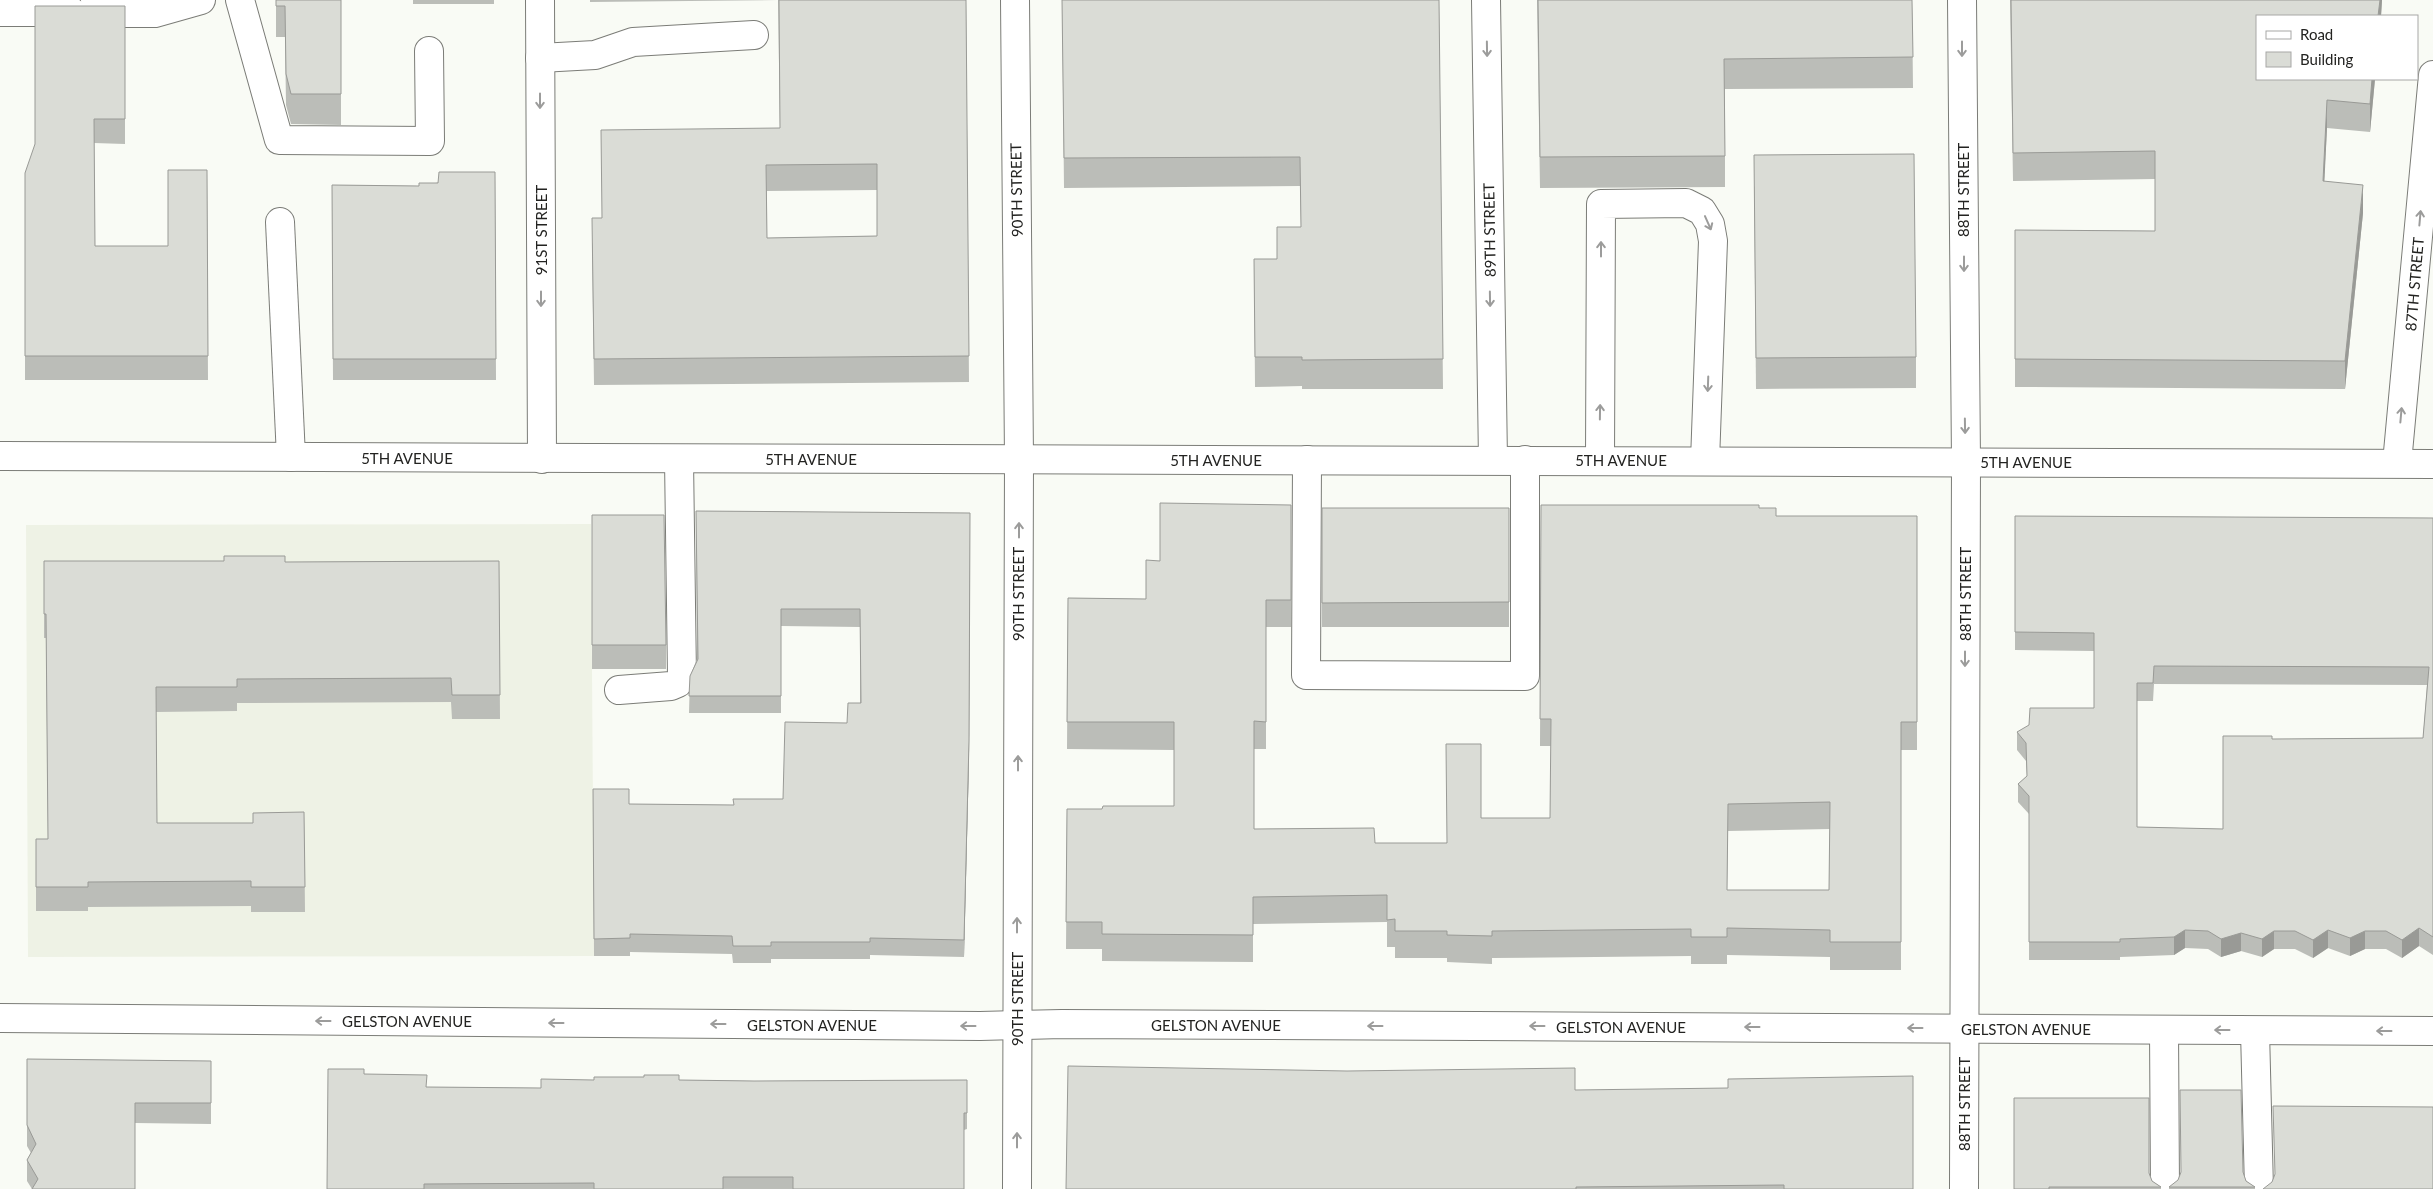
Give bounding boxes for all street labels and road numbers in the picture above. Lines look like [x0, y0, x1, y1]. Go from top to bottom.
street label: 90TH STREET [1006, 143, 1026, 237]
street label: 88TH STREET [1954, 143, 1972, 237]
street label: 89TH STREET [1479, 183, 1499, 277]
street label: 91ST STREET [532, 185, 550, 275]
street label: 87TH STREET [2401, 236, 2427, 332]
street label: 5TH AVENUE [361, 449, 453, 467]
street label: 5TH AVENUE [765, 450, 857, 468]
street label: 5TH AVENUE [1170, 451, 1262, 469]
street label: 5TH AVENUE [1575, 451, 1667, 469]
street label: 5TH AVENUE [1980, 453, 2072, 471]
street label: 90TH STREET [1009, 547, 1027, 641]
street label: 88TH STREET [1956, 547, 1974, 641]
street label: 90TH STREET [1008, 952, 1026, 1046]
street label: GELSTON AVENUE [342, 1012, 472, 1030]
street label: GELSTON AVENUE [747, 1016, 877, 1034]
street label: GELSTON AVENUE [1151, 1016, 1281, 1034]
street label: GELSTON AVENUE [1556, 1018, 1686, 1036]
street label: GELSTON AVENUE [1961, 1020, 2091, 1038]
street label: 88TH STREET [1955, 1057, 1973, 1151]

